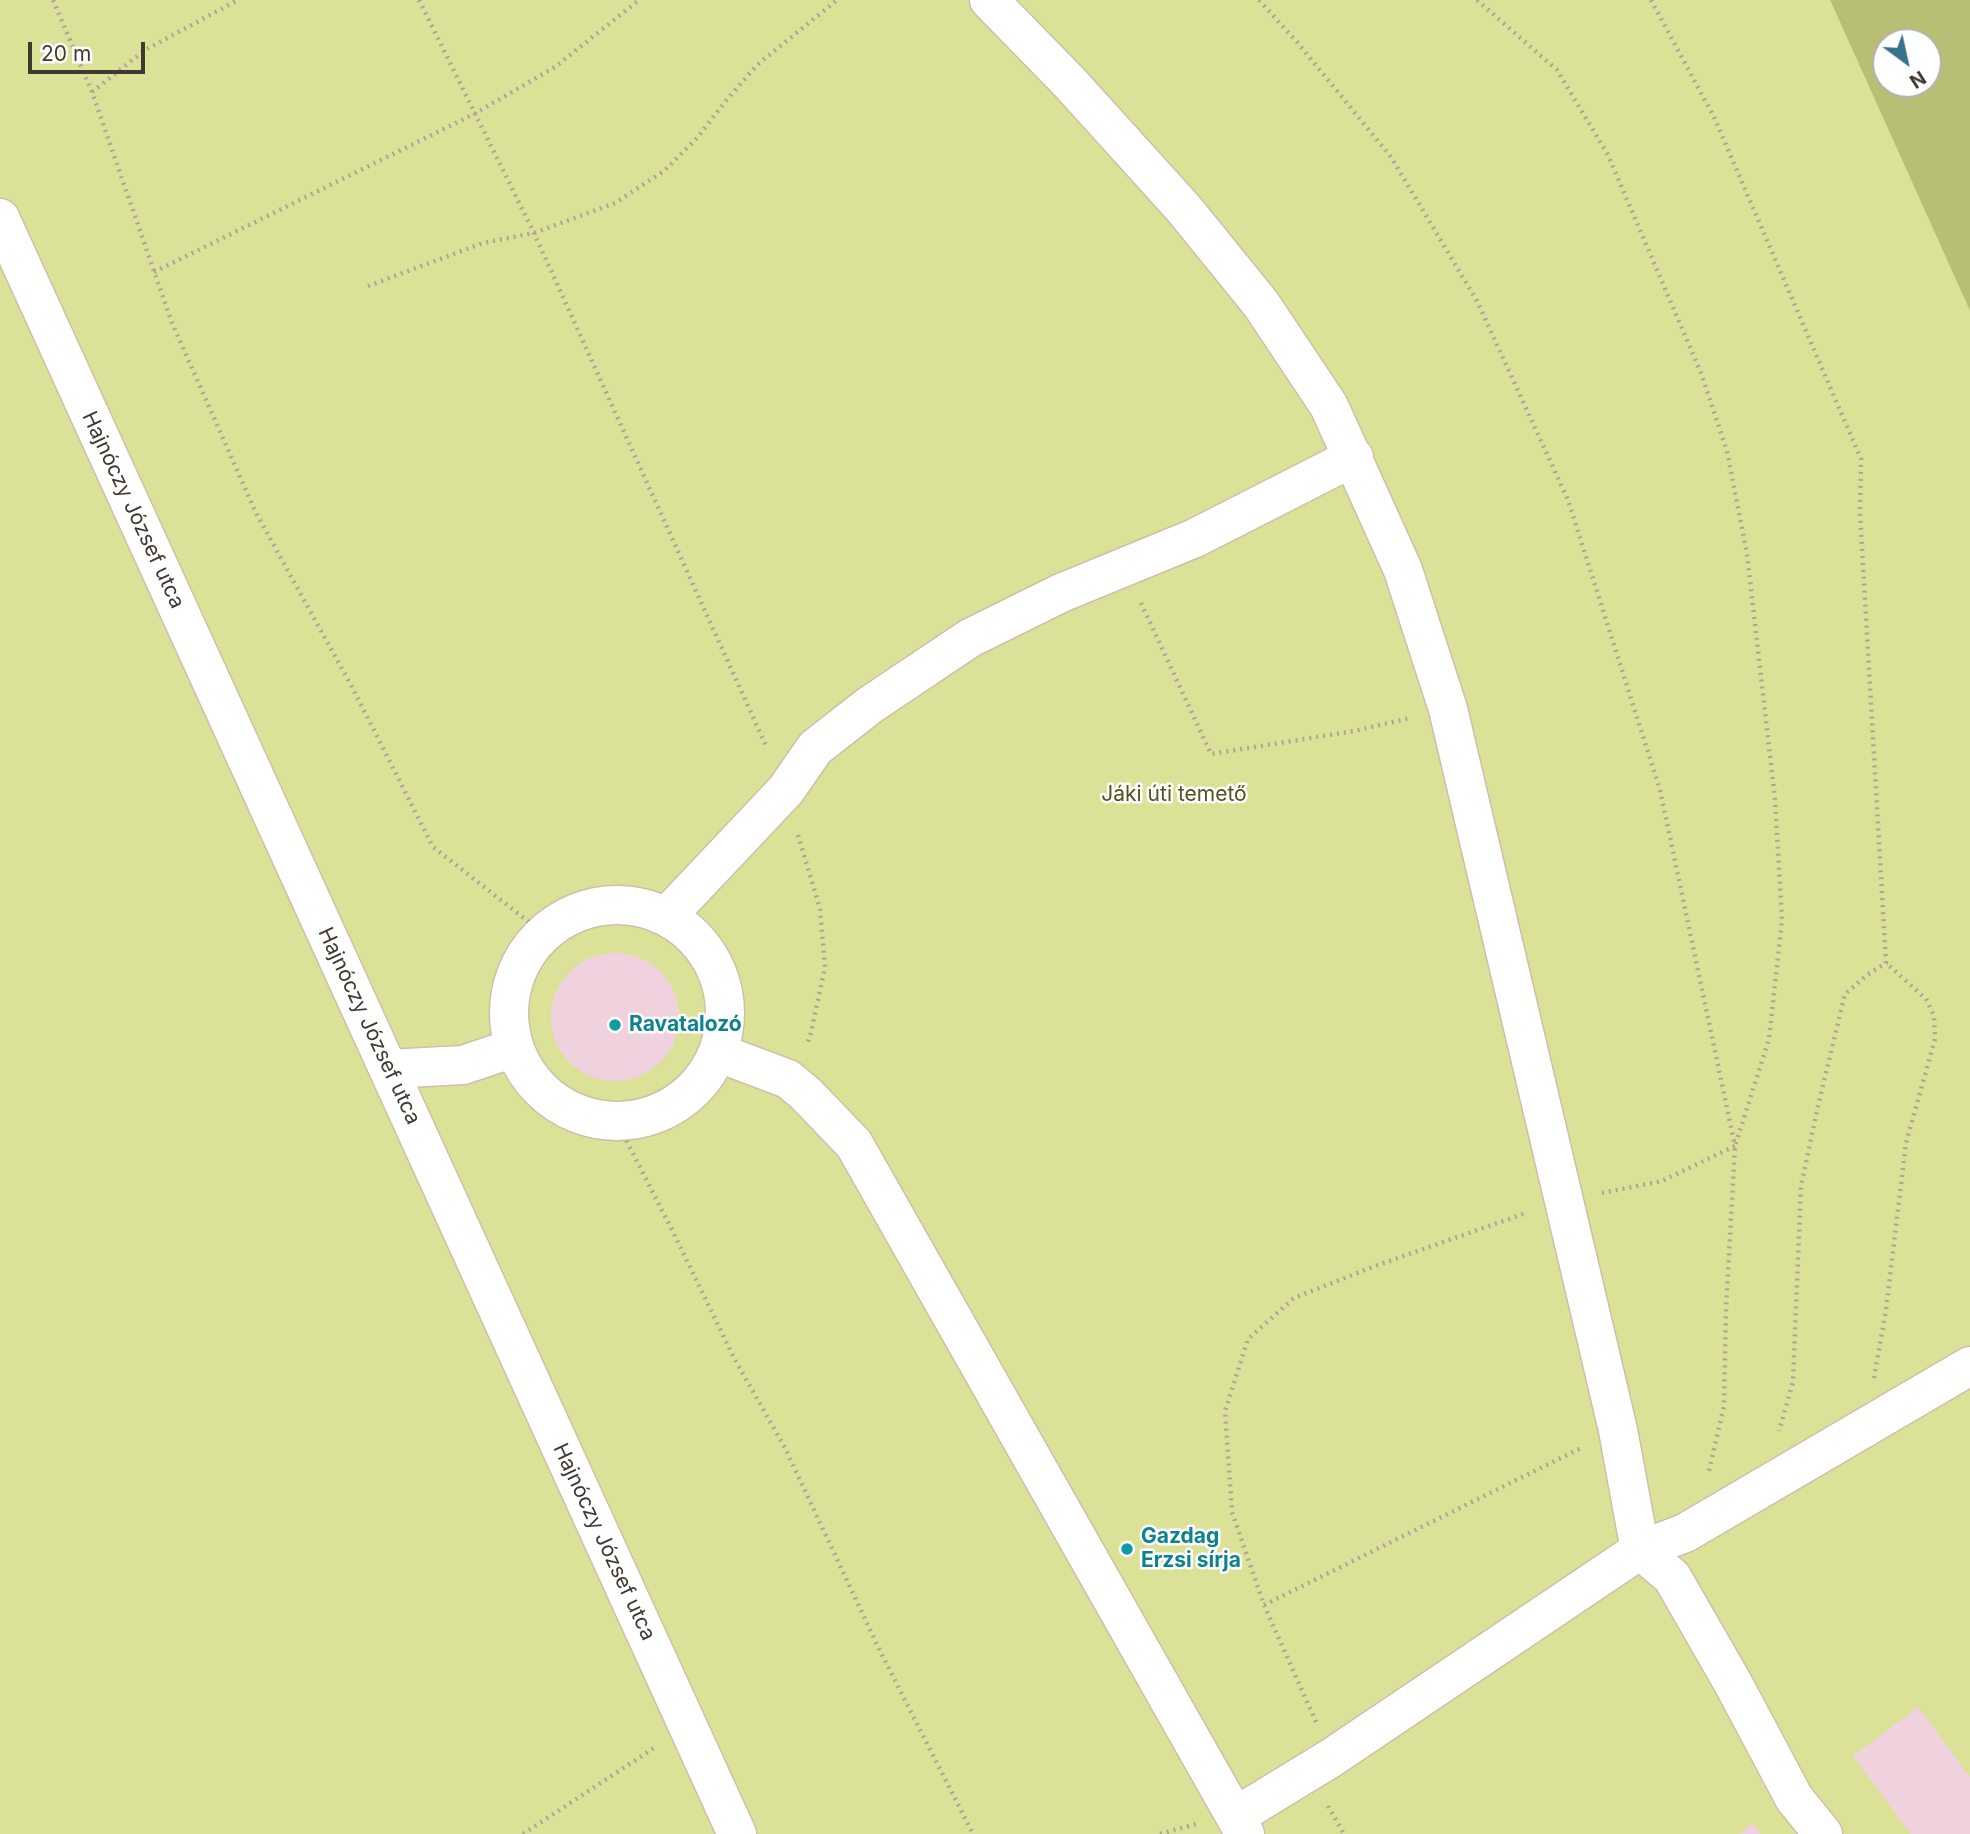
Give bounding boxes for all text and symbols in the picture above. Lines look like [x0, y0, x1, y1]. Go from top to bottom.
scale bar [32, 28, 149, 72]
north arrow [1872, 28, 1942, 98]
text: 20 m [41, 41, 91, 66]
text: N [1905, 66, 1930, 93]
street label: Hajnóczy József utca [76, 408, 190, 612]
park label: Jáki úti temető [1101, 782, 1247, 808]
street label: Hajnóczy József utca [312, 924, 426, 1128]
place label: Ravatalozó [629, 1012, 742, 1038]
marker: Ravatalozó [607, 1017, 623, 1033]
street label: Hajnóczy József utca [547, 1440, 661, 1644]
place label: Gazdag Erzsi sírja [1141, 1524, 1241, 1574]
marker: Gazdag Erzsi sírja [1119, 1541, 1135, 1557]

